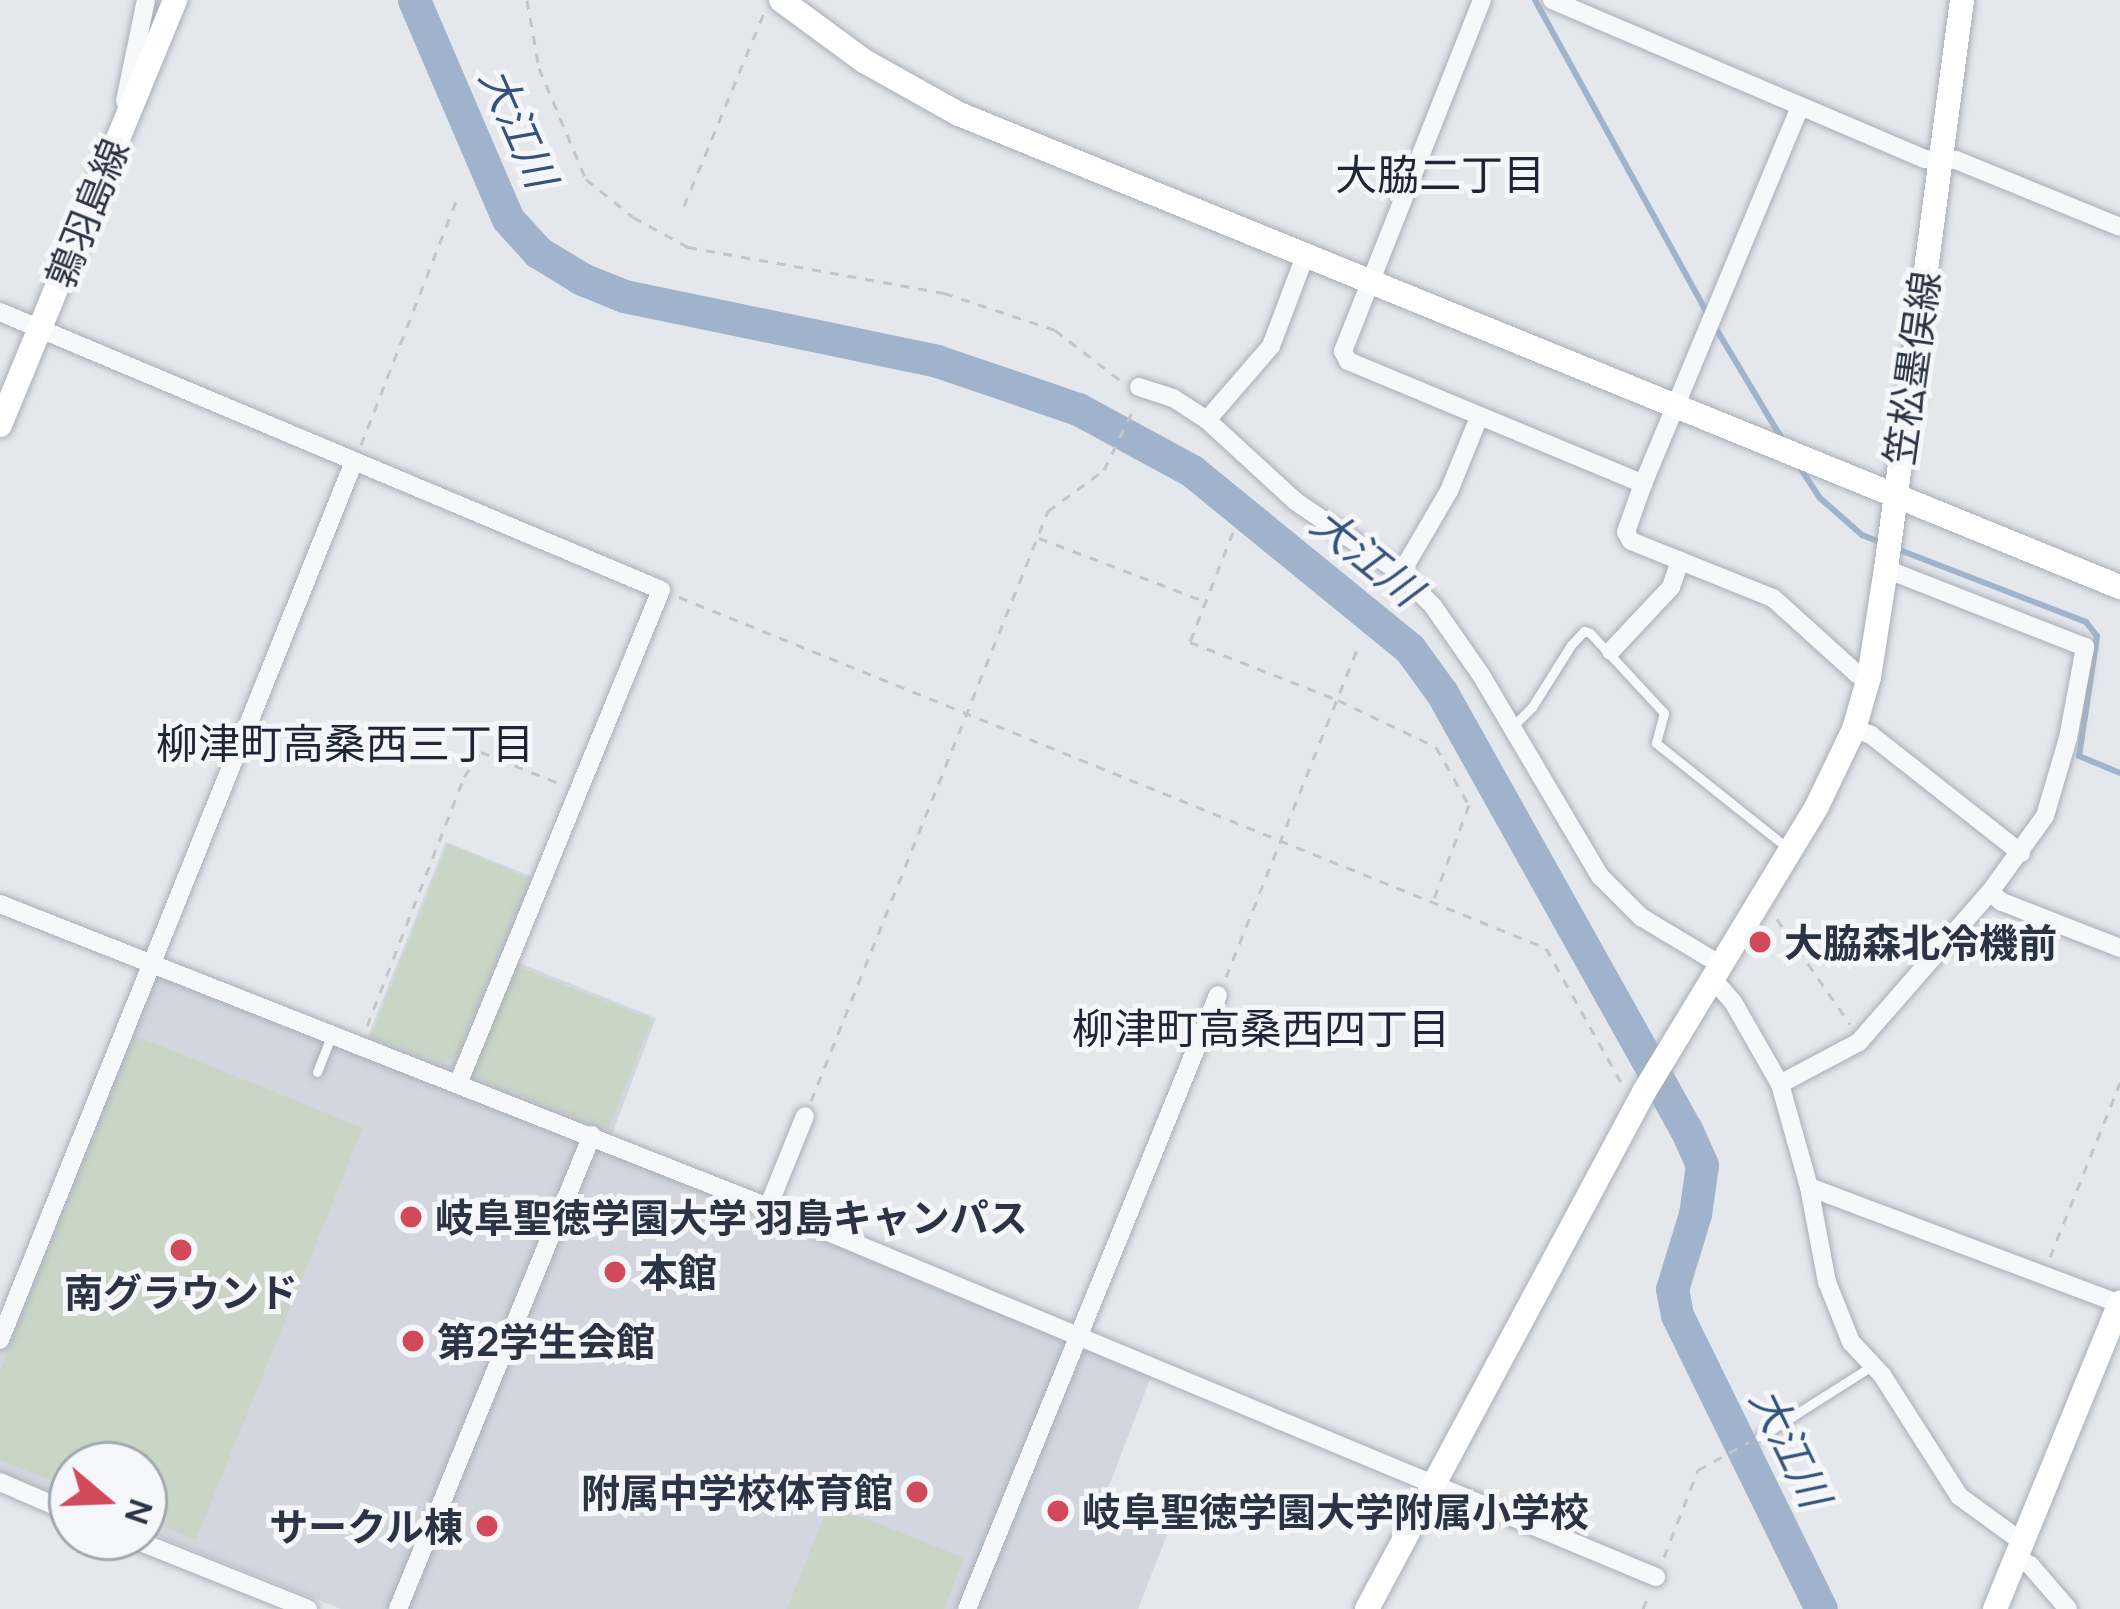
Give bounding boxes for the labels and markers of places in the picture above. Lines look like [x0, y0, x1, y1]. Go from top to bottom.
place label: 大脇森北冷機前 [1784, 919, 2057, 965]
marker: 大脇森北冷機前 [1747, 929, 1773, 955]
place label: 岐阜聖徳学園大学 羽島キャンパス [435, 1194, 1028, 1240]
marker: 岐阜聖徳学園大学 羽島キャンパス [398, 1204, 424, 1230]
marker: 南グラウンド [168, 1237, 194, 1263]
place label: 本館 [639, 1249, 717, 1295]
marker: 本館 [602, 1259, 628, 1285]
place label: 南グラウンド [64, 1269, 298, 1315]
place label: 第2学生会館 [437, 1318, 655, 1364]
marker: 第2学生会館 [400, 1328, 426, 1354]
place label: 附属中学校体育館 [581, 1469, 893, 1515]
marker: 附属中学校体育館 [904, 1479, 930, 1505]
place label: 岐阜聖徳学園大学附属小学校 [1082, 1488, 1589, 1534]
marker: 岐阜聖徳学園大学附属小学校 [1045, 1498, 1071, 1524]
place label: サークル棟 [268, 1503, 463, 1549]
marker: サークル棟 [474, 1513, 500, 1539]

